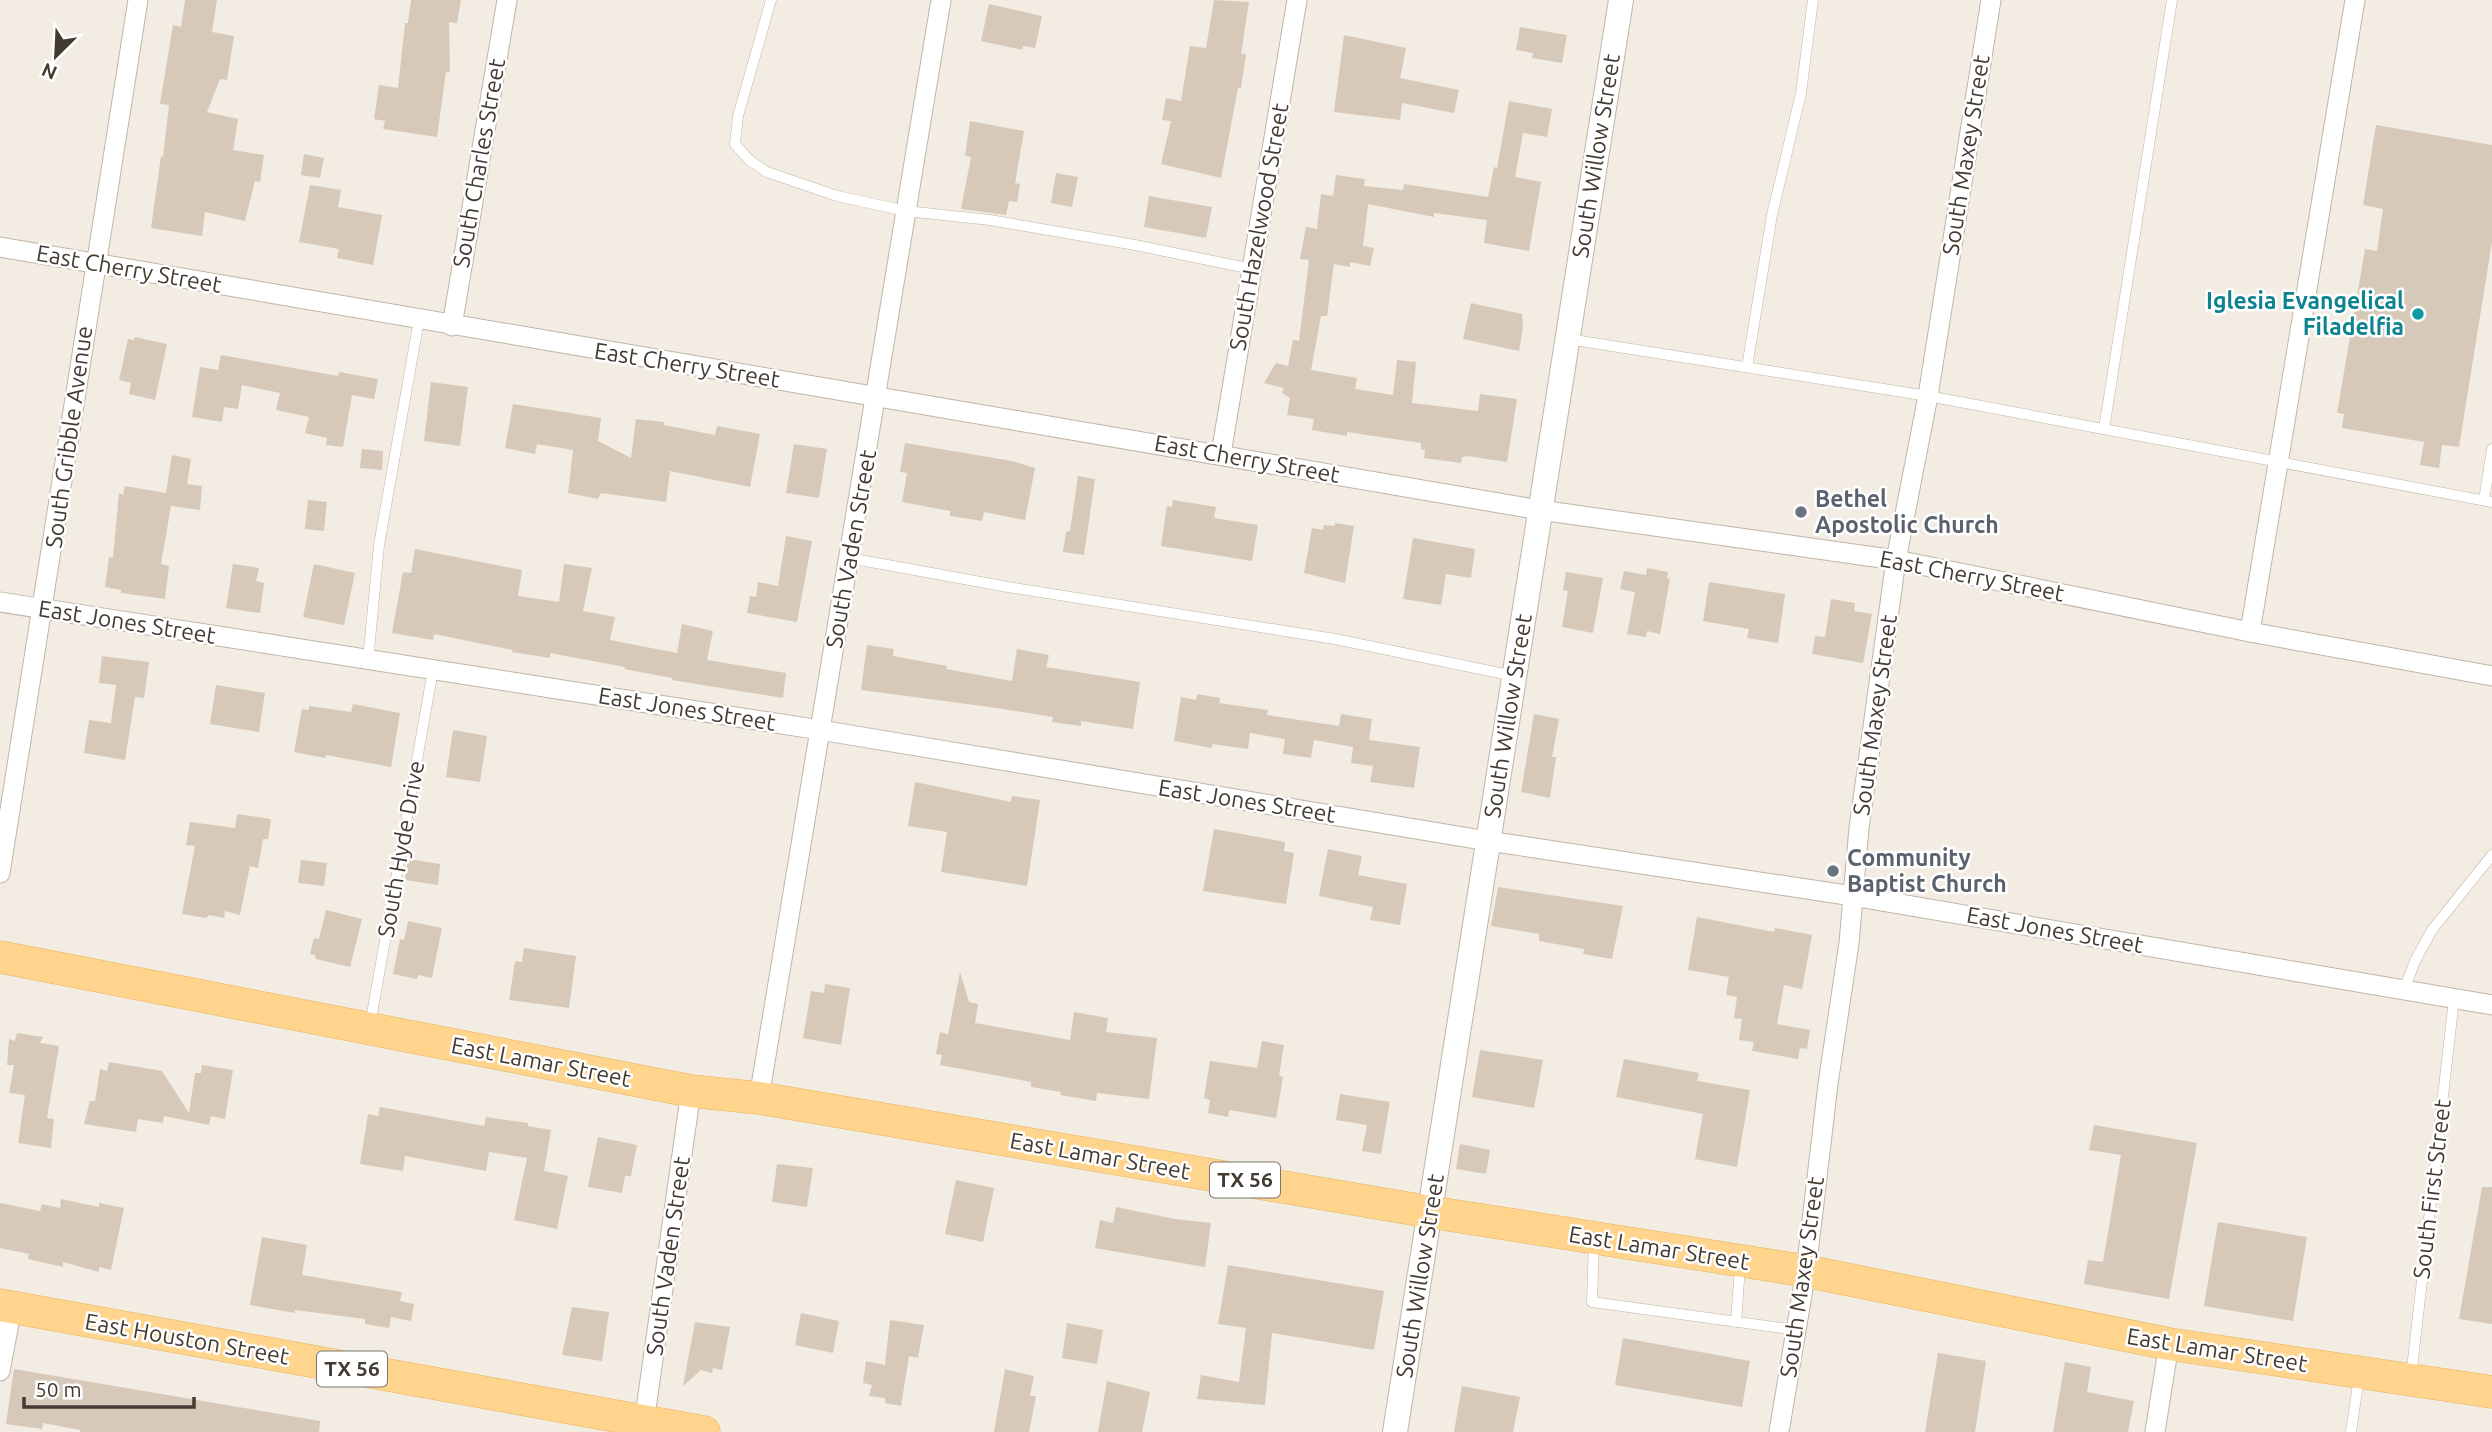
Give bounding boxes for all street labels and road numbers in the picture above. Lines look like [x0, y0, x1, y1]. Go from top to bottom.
street label: South Willow Street [1567, 52, 1624, 260]
street label: South Maxey Street [1937, 53, 1994, 257]
street label: South Charles Street [448, 56, 509, 269]
street label: South Hazelwood Street [1224, 101, 1293, 353]
street label: East Cherry Street [35, 240, 224, 297]
street label: South Gribble Avenue [41, 324, 96, 550]
street label: East Cherry Street [593, 337, 782, 392]
street label: East Cherry Street [1153, 430, 1342, 487]
street label: South Vaden Street [821, 448, 880, 650]
street label: East Cherry Street [1878, 545, 2066, 606]
street label: East Jones Street [37, 595, 217, 648]
street label: South Willow Street [1479, 612, 1536, 820]
street label: South Maxey Street [1848, 613, 1901, 817]
street label: East Jones Street [597, 682, 777, 735]
street label: South Hyde Drive [373, 759, 428, 939]
street label: East Jones Street [1157, 774, 1337, 827]
street label: East Jones Street [1965, 902, 2145, 957]
street label: East Lamar Street [449, 1032, 633, 1091]
street label: South First Street [2408, 1098, 2455, 1280]
street label: East Lamar Street [1008, 1127, 1192, 1184]
street label: South Vaden Street [641, 1155, 694, 1357]
road number: TX 56 [1210, 1162, 1280, 1198]
street label: South Willow Street [1391, 1172, 1448, 1380]
street label: South Maxey Street [1775, 1175, 1828, 1379]
street label: East Lamar Street [1567, 1221, 1751, 1274]
street label: East Houston Street [83, 1308, 291, 1369]
street label: East Lamar Street [2125, 1323, 2309, 1376]
road number: TX 56 [317, 1352, 387, 1386]

